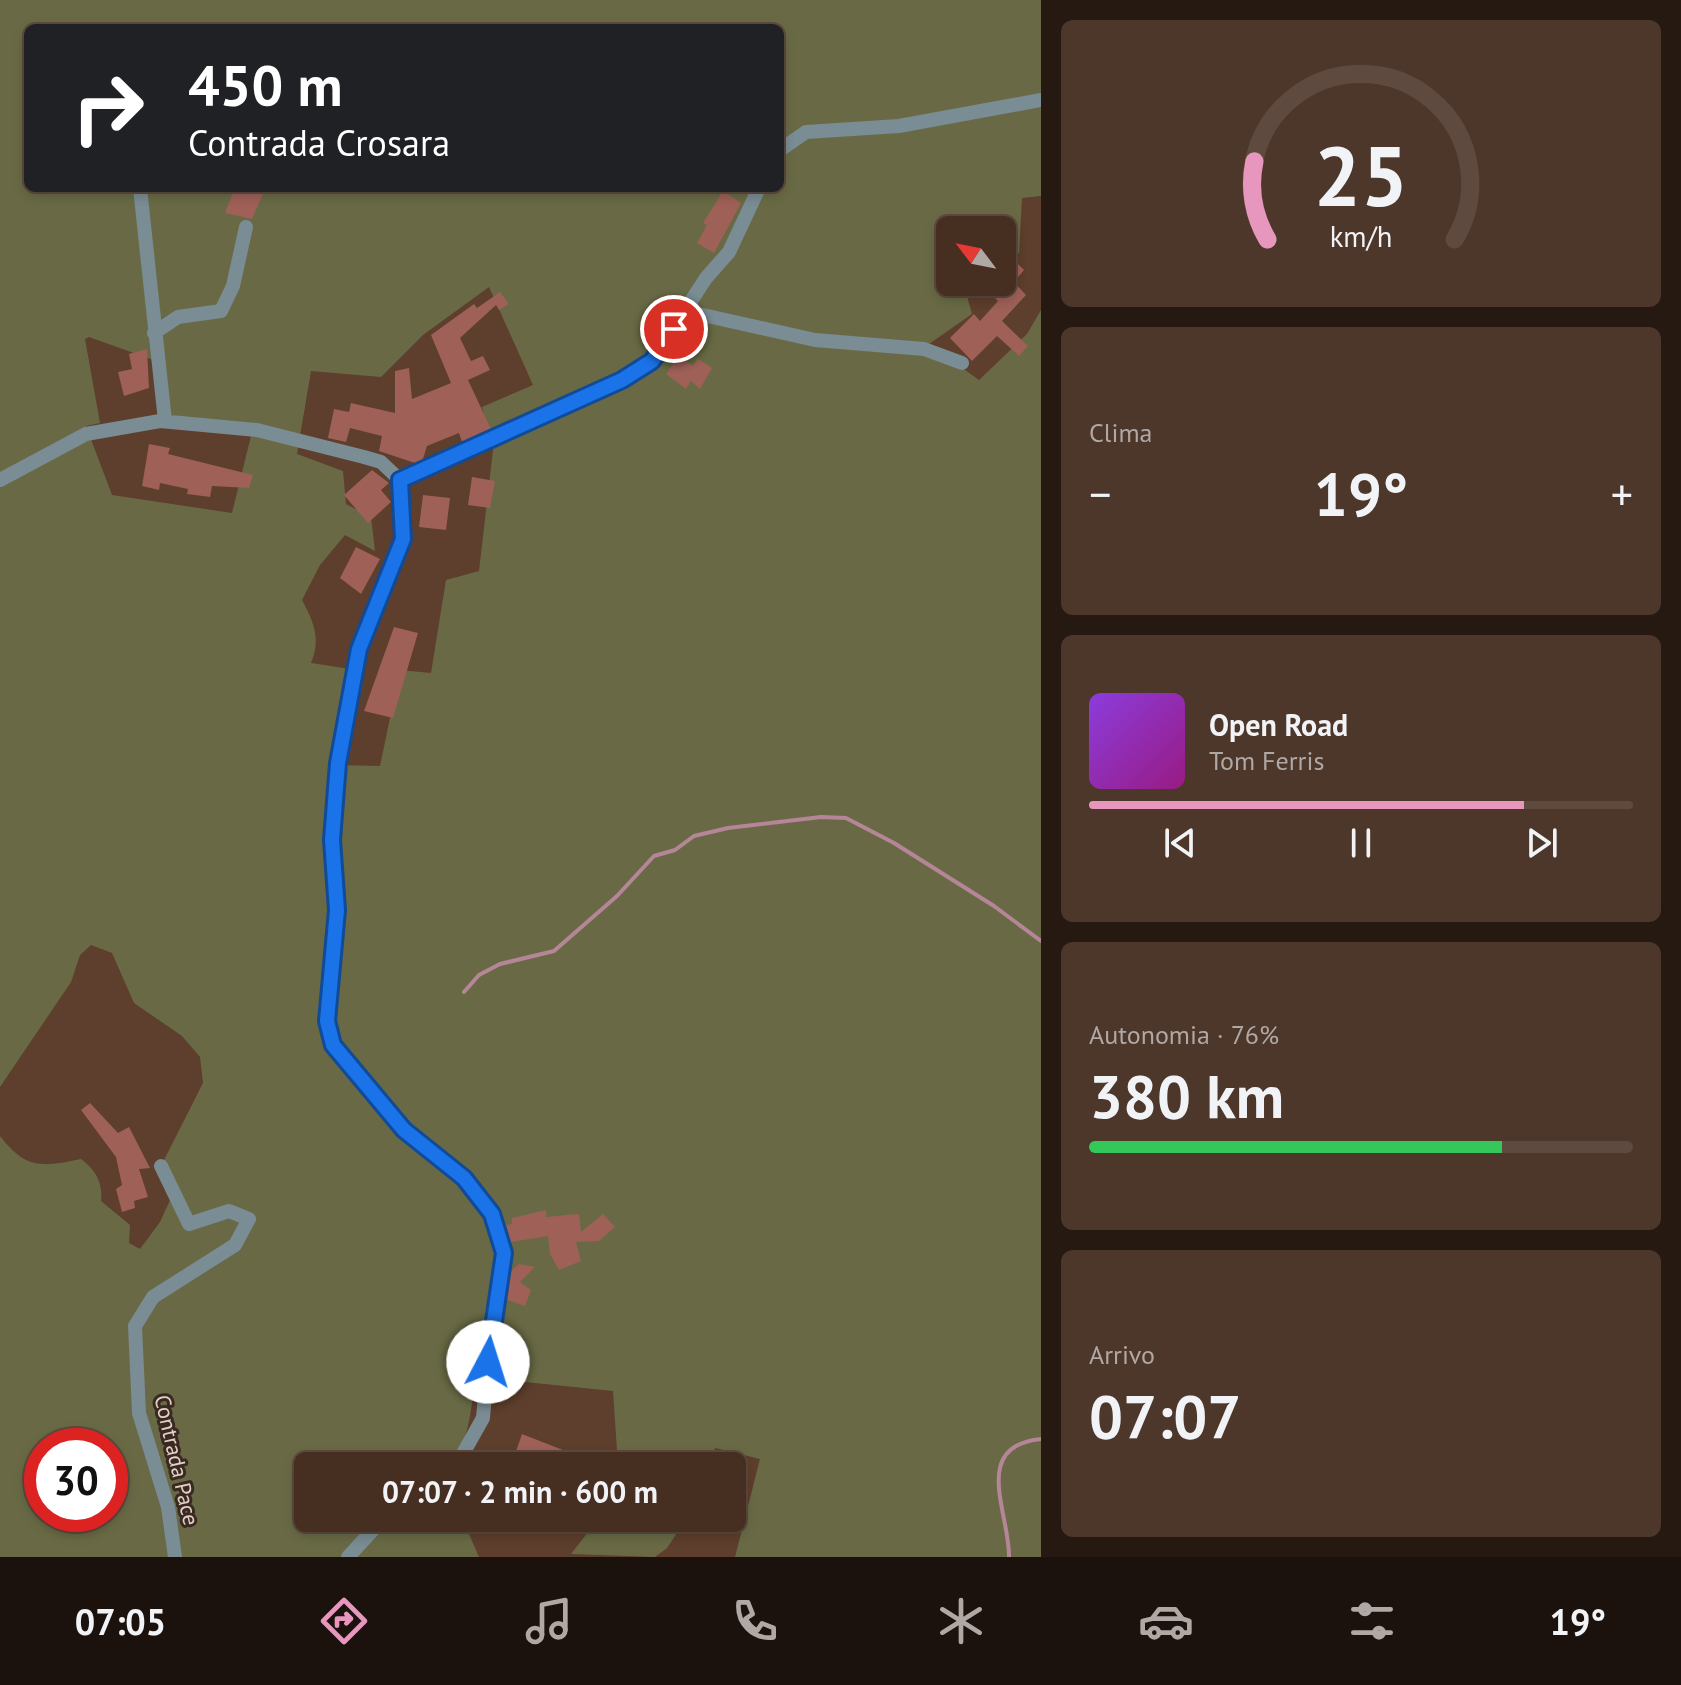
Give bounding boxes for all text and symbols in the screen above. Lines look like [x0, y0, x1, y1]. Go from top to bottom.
text: 450 m [188, 49, 343, 121]
icon: right [56, 56, 160, 160]
text: Contrada Crosara [188, 119, 450, 166]
text: 25 [1314, 120, 1408, 228]
north arrow [936, 216, 1016, 296]
map controls [936, 216, 1016, 296]
text: km/h [1330, 218, 1392, 255]
pin [640, 295, 708, 363]
icon: arrive [652, 307, 696, 351]
text: Clima [1089, 416, 1152, 449]
text: 19° [1314, 455, 1408, 533]
text: − [1089, 465, 1111, 522]
text: + [1611, 465, 1633, 522]
text: Open Road [1209, 705, 1348, 744]
text: Tom Ferris [1209, 744, 1324, 777]
icon: previous [1158, 821, 1202, 865]
icon: pause [1339, 821, 1383, 865]
icon: next [1520, 821, 1564, 865]
text: Autonomia · 76% [1089, 1018, 1279, 1051]
text: 380 km [1089, 1057, 1284, 1135]
position arrow [446, 1320, 530, 1404]
text: Arrivo [1089, 1338, 1155, 1371]
text: 07:07 [1089, 1377, 1241, 1455]
street label: Contrada Pace [148, 1392, 206, 1528]
speed limit sign: 30 [24, 1428, 128, 1532]
text: 07:07 · 2 min · 600 m [382, 1472, 658, 1511]
icon: directions [316, 1593, 372, 1649]
icon: music [521, 1593, 577, 1649]
icon: phone [727, 1593, 783, 1649]
icon: climate [933, 1593, 989, 1649]
icon: car [1138, 1593, 1194, 1649]
icon: filters [1344, 1593, 1400, 1649]
text: 07:05 [75, 1598, 166, 1645]
text: 19° [1550, 1598, 1606, 1645]

